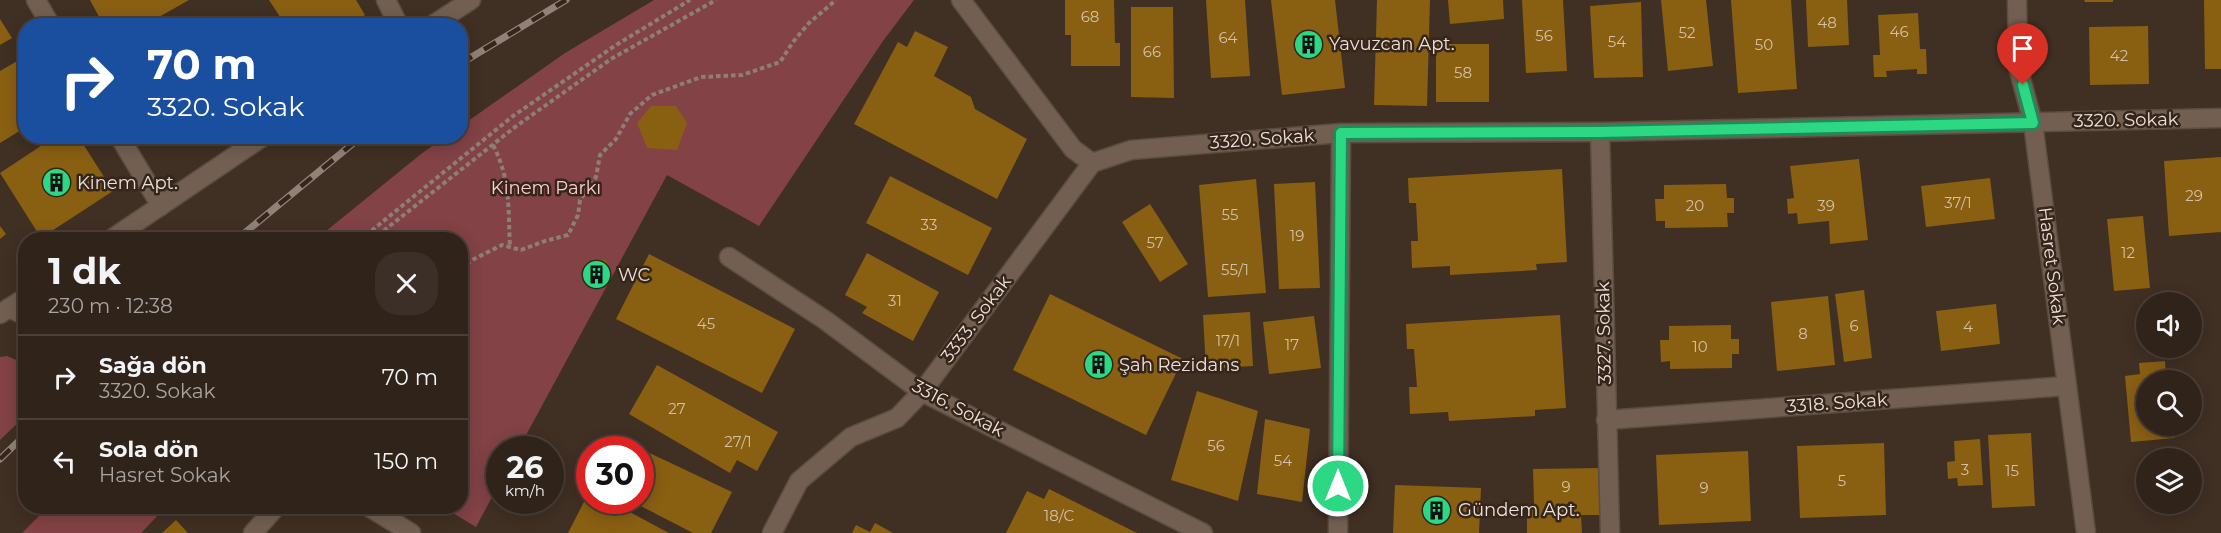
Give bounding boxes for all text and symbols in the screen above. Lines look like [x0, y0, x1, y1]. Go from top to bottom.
house number: 68 [1081, 7, 1099, 26]
house number: 48 [1817, 13, 1837, 32]
house number: 46 [1889, 22, 1909, 41]
house number: 52 [1679, 23, 1695, 42]
pin [1997, 23, 2048, 85]
house number: 56 [1535, 26, 1553, 45]
house number: 64 [1218, 28, 1238, 47]
building icon: Yavuzcan Apt. [1292, 28, 1324, 60]
house number: 54 [1608, 32, 1626, 51]
icon: arrive [2006, 32, 2039, 65]
place label: Yavuzcan Apt. [1329, 33, 1455, 55]
house number: 50 [1755, 35, 1773, 54]
text: 70 m [147, 38, 257, 90]
icon: right [48, 42, 126, 120]
house number: 66 [1143, 42, 1161, 61]
house number: 42 [2110, 46, 2128, 65]
house number: 58 [1454, 63, 1472, 82]
text: 3320. Sokak [147, 90, 304, 123]
street label: 3320. Sokak [2073, 108, 2179, 132]
street label: 3320. Sokak [1209, 124, 1315, 154]
building icon: Kinem Apt. [40, 167, 72, 199]
place label: Kinem Apt. [77, 172, 178, 194]
park label: Kinem Parkı [491, 177, 601, 199]
house number: 29 [2185, 186, 2203, 205]
house number: 37/1 [1944, 193, 1972, 212]
house number: 20 [1686, 196, 1704, 215]
house number: 39 [1817, 196, 1835, 215]
house number: 55 [1222, 205, 1238, 224]
street label: Hasret Sokak [2034, 206, 2070, 326]
house number: 33 [921, 215, 937, 234]
house number: 19 [1290, 226, 1304, 245]
house number: 57 [1146, 233, 1164, 252]
house number: 12 [2121, 243, 2135, 262]
text: 1 dk [48, 249, 121, 293]
button: close [375, 252, 438, 315]
building icon: WC [581, 259, 613, 291]
house number: 55/1 [1221, 260, 1249, 279]
place label: WC [618, 264, 651, 286]
street label: 3333. Sokak [936, 271, 1016, 367]
street label: 3327. Sokak [1592, 281, 1616, 385]
house number: 31 [888, 291, 902, 310]
map controls [2136, 292, 2202, 514]
button: sound [2136, 292, 2202, 358]
text: 230 m · 12:38 [48, 294, 173, 318]
house number: 45 [697, 314, 715, 333]
house number: 6 [1849, 316, 1859, 335]
house number: 4 [1963, 317, 1973, 336]
house number: 8 [1798, 324, 1808, 343]
house number: 17/1 [1216, 331, 1240, 350]
house number: 17 [1285, 335, 1299, 354]
house number: 10 [1692, 337, 1708, 356]
building icon: Şah Rezidans [1082, 349, 1114, 381]
text: Sağa dön [99, 352, 207, 379]
place label: Şah Rezidans [1119, 354, 1239, 376]
icon: right [48, 361, 81, 394]
text: 70 m [382, 364, 438, 391]
button: search [2136, 370, 2202, 436]
street label: 3316. Sokak [908, 375, 1008, 441]
text: 3320. Sokak [99, 379, 216, 403]
street label: 3318. Sokak [1786, 388, 1888, 418]
house number: 27 [668, 399, 686, 418]
house number: 27/1 [724, 432, 752, 451]
text: Sola dön [99, 436, 199, 463]
speed limit sign: 30 [576, 436, 654, 514]
house number: 56 [1207, 436, 1225, 455]
icon: left [48, 445, 81, 478]
text: 150 m [374, 448, 438, 475]
button: layers [2136, 448, 2202, 514]
text: 26 [507, 449, 543, 486]
house number: 54 [1274, 451, 1292, 470]
position arrow [1306, 454, 1370, 518]
house number: 3 [1961, 460, 1969, 479]
house number: 15 [2005, 461, 2019, 480]
text: Hasret Sokak [99, 463, 230, 487]
house number: 5 [1838, 471, 1846, 490]
house number: 9 [1561, 477, 1571, 496]
house number: 9 [1699, 478, 1709, 497]
text: km/h [505, 481, 545, 500]
building icon: Gündem Apt. [1421, 494, 1453, 526]
place label: Gündem Apt. [1458, 499, 1579, 521]
house number: 18/C [1044, 506, 1075, 525]

